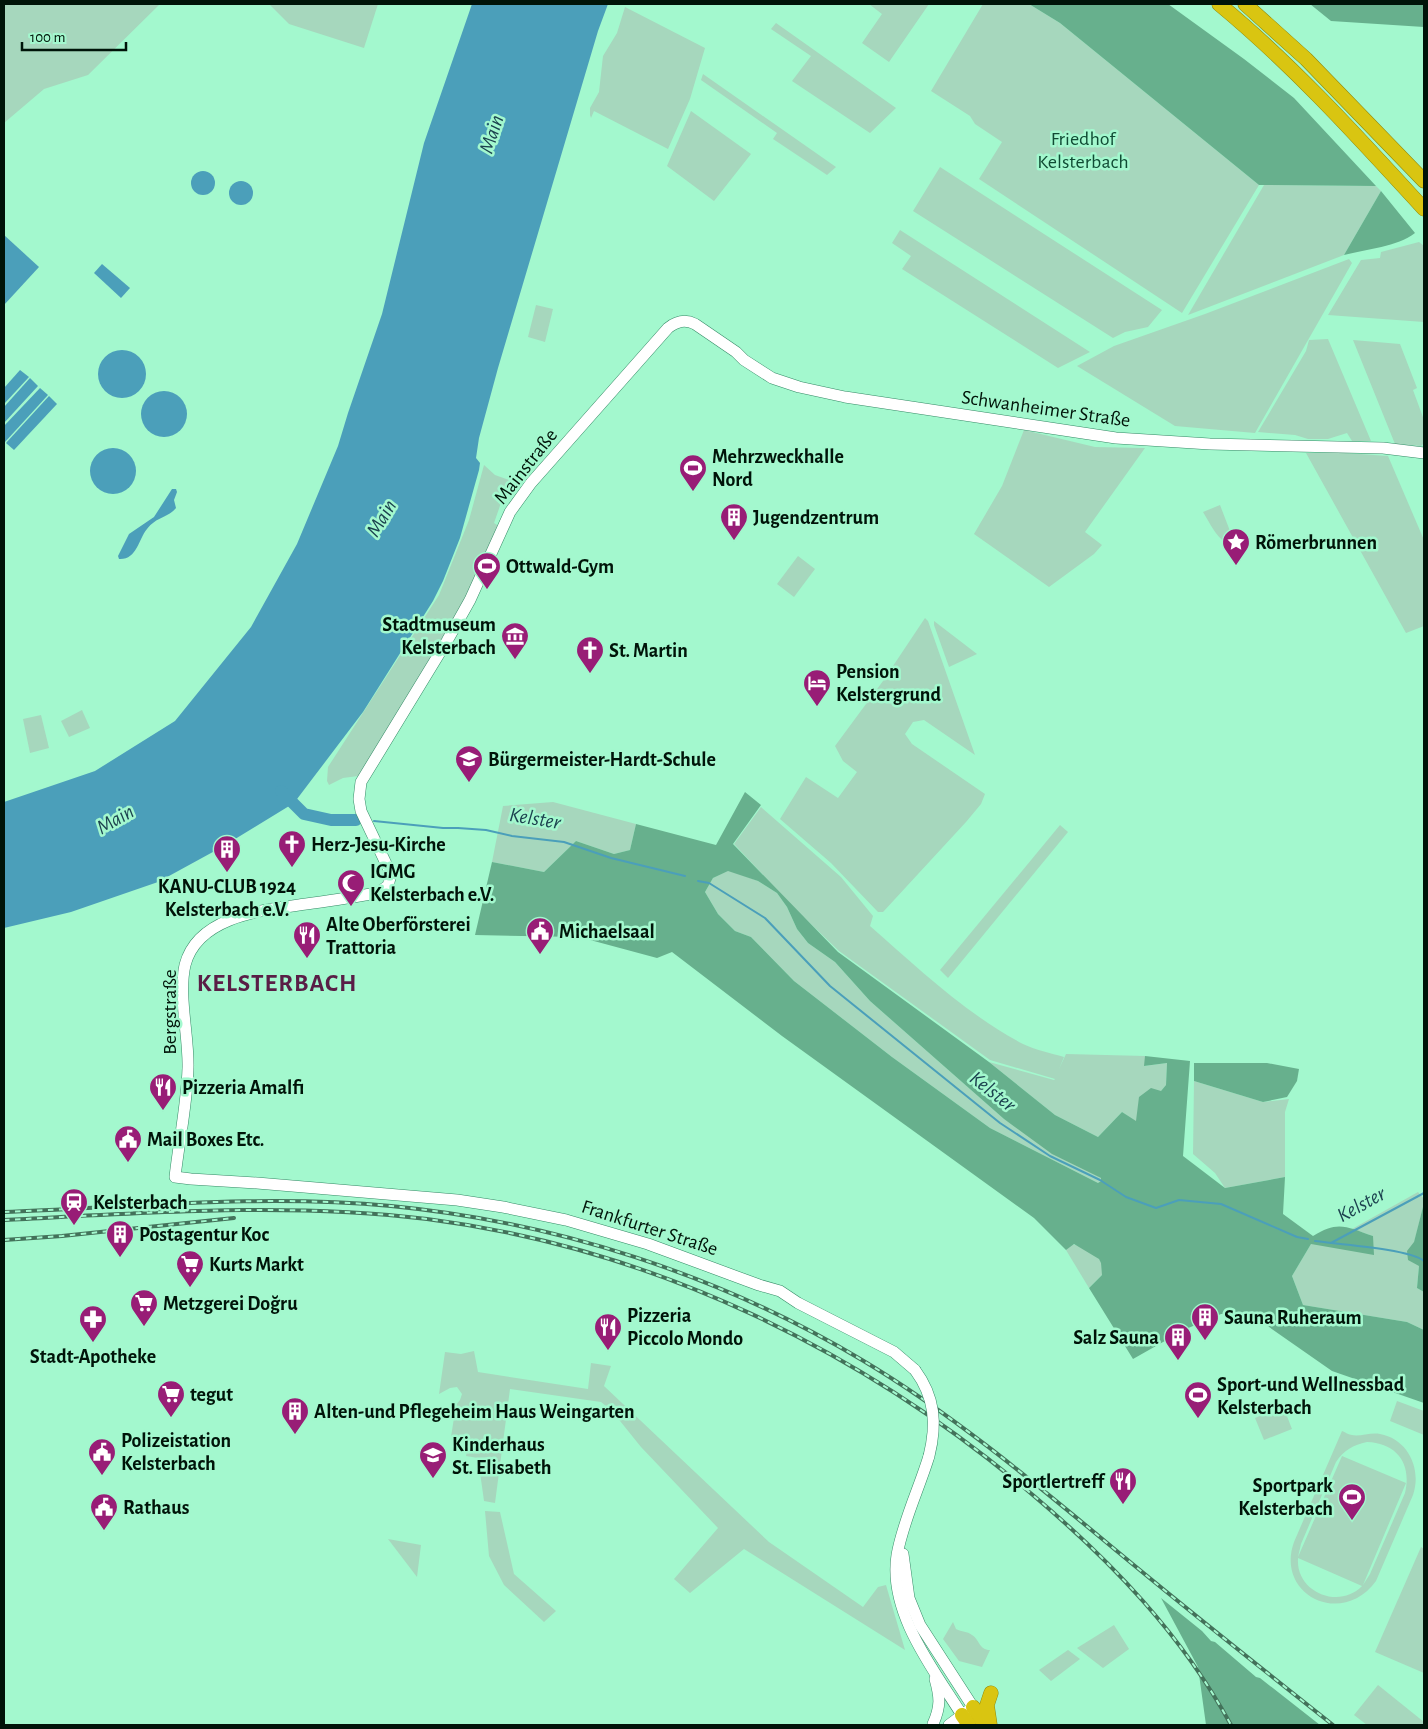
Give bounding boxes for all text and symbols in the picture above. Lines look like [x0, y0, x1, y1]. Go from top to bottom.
scale bar [22, 20, 126, 52]
text: 100 m [30, 30, 65, 45]
water label: Main [475, 112, 507, 156]
park label: Friedhof Kelsterbach [1037, 129, 1129, 172]
street label: Schwanheimer Straße [960, 387, 1132, 431]
street label: Mainstraße [490, 425, 561, 508]
place label: Mehrzweckhalle Nord [712, 447, 844, 490]
sports icon: Mehrzweckhalle Nord [678, 453, 708, 492]
water label: Main [362, 496, 400, 540]
building icon: Jugendzentrum [719, 502, 749, 541]
place label: Jugendzentrum [753, 508, 879, 528]
place icon: Römerbrunnen [1221, 527, 1251, 566]
place label: Römerbrunnen [1255, 533, 1377, 553]
sports icon: Ottwald-Gym [472, 551, 502, 590]
place label: Ottwald-Gym [506, 557, 614, 577]
place label: Stadtmuseum Kelsterbach [382, 615, 496, 658]
museum icon: Stadtmuseum Kelsterbach [500, 621, 530, 660]
church icon: St. Martin [575, 635, 605, 674]
place label: St. Martin [609, 641, 688, 661]
place label: Pension Kelstergrund [836, 662, 941, 705]
hotel icon: Pension Kelstergrund [802, 668, 832, 707]
school or university icon: Bürgermeister-Hardt-Schule [454, 744, 484, 783]
place label: Bürgermeister-Hardt-Schule [488, 750, 716, 770]
water label: Main [93, 801, 137, 838]
water label: Kelster [508, 804, 563, 833]
church icon: Herz-Jesu-Kirche [277, 829, 307, 868]
building icon: KANU-CLUB 1924 Kelsterbach e.V. [212, 834, 242, 873]
place label: Herz-Jesu-Kirche [311, 835, 446, 855]
place label: IGMG Kelsterbach e.V. [370, 862, 494, 905]
mosque icon: IGMG Kelsterbach e.V. [336, 868, 366, 907]
place label: KANU-CLUB 1924 Kelsterbach e.V. [158, 877, 296, 920]
place label: Alte Oberförsterei Trattoria [326, 915, 471, 958]
public building icon: Michaelsaal [525, 916, 555, 955]
restaurant icon: Alte Oberförsterei Trattoria [292, 920, 322, 959]
place label: Michaelsaal [559, 922, 655, 942]
street label: Bergstraße [160, 969, 180, 1055]
district label: KELSTERBACH [197, 971, 357, 996]
water label: Kelster [966, 1067, 1020, 1116]
restaurant icon: Pizzeria Amalfi [148, 1072, 178, 1111]
place label: Pizzeria Amalfi [182, 1078, 304, 1098]
public building icon: Mail Boxes Etc. [113, 1124, 143, 1163]
place label: Mail Boxes Etc. [147, 1130, 264, 1150]
water label: Kelster [1334, 1182, 1390, 1226]
station icon: Kelsterbach [59, 1187, 89, 1226]
place label: Kelsterbach [93, 1193, 188, 1213]
street label: Frankfurter Straße [579, 1197, 720, 1259]
building icon: Postagentur Koc [105, 1219, 135, 1258]
place label: Postagentur Koc [139, 1225, 269, 1245]
supermarket icon: Kurts Markt [175, 1249, 205, 1288]
place label: Kurts Markt [209, 1255, 304, 1275]
supermarket icon: Metzgerei Doğru [129, 1288, 159, 1327]
place label: Metzgerei Doğru [163, 1294, 298, 1314]
building icon: Sauna Ruheraum [1190, 1302, 1220, 1341]
pharmacy icon: Stadt-Apotheke [78, 1304, 108, 1343]
place label: Pizzeria Piccolo Mondo [627, 1306, 743, 1349]
place label: Sauna Ruheraum [1224, 1308, 1362, 1328]
restaurant icon: Pizzeria Piccolo Mondo [593, 1312, 623, 1351]
building icon: Salz Sauna [1163, 1322, 1193, 1361]
place label: Salz Sauna [1073, 1328, 1159, 1348]
place label: Stadt-Apotheke [30, 1347, 156, 1367]
place label: Sport-und Wellnessbad Kelsterbach [1217, 1375, 1405, 1418]
supermarket icon: tegut [156, 1379, 186, 1418]
sports icon: Sport-und Wellnessbad Kelsterbach [1183, 1380, 1213, 1419]
place label: tegut [190, 1385, 233, 1405]
building icon: Alten-und Pflegeheim Haus Weingarten [280, 1396, 310, 1435]
place label: Alten-und Pflegeheim Haus Weingarten [314, 1402, 635, 1422]
place label: Polizeistation Kelsterbach [121, 1431, 231, 1474]
place label: Kinderhaus St. Elisabeth [452, 1435, 551, 1478]
public building icon: Polizeistation Kelsterbach [87, 1437, 117, 1476]
school or university icon: Kinderhaus St. Elisabeth [418, 1440, 448, 1479]
restaurant icon: Sportlertreff [1108, 1466, 1138, 1505]
place label: Sportlertreff [1002, 1472, 1105, 1492]
place label: Sportpark Kelsterbach [1238, 1476, 1333, 1519]
sports icon: Sportpark Kelsterbach [1337, 1482, 1367, 1521]
public building icon: Rathaus [89, 1492, 119, 1531]
place label: Rathaus [123, 1498, 190, 1518]

